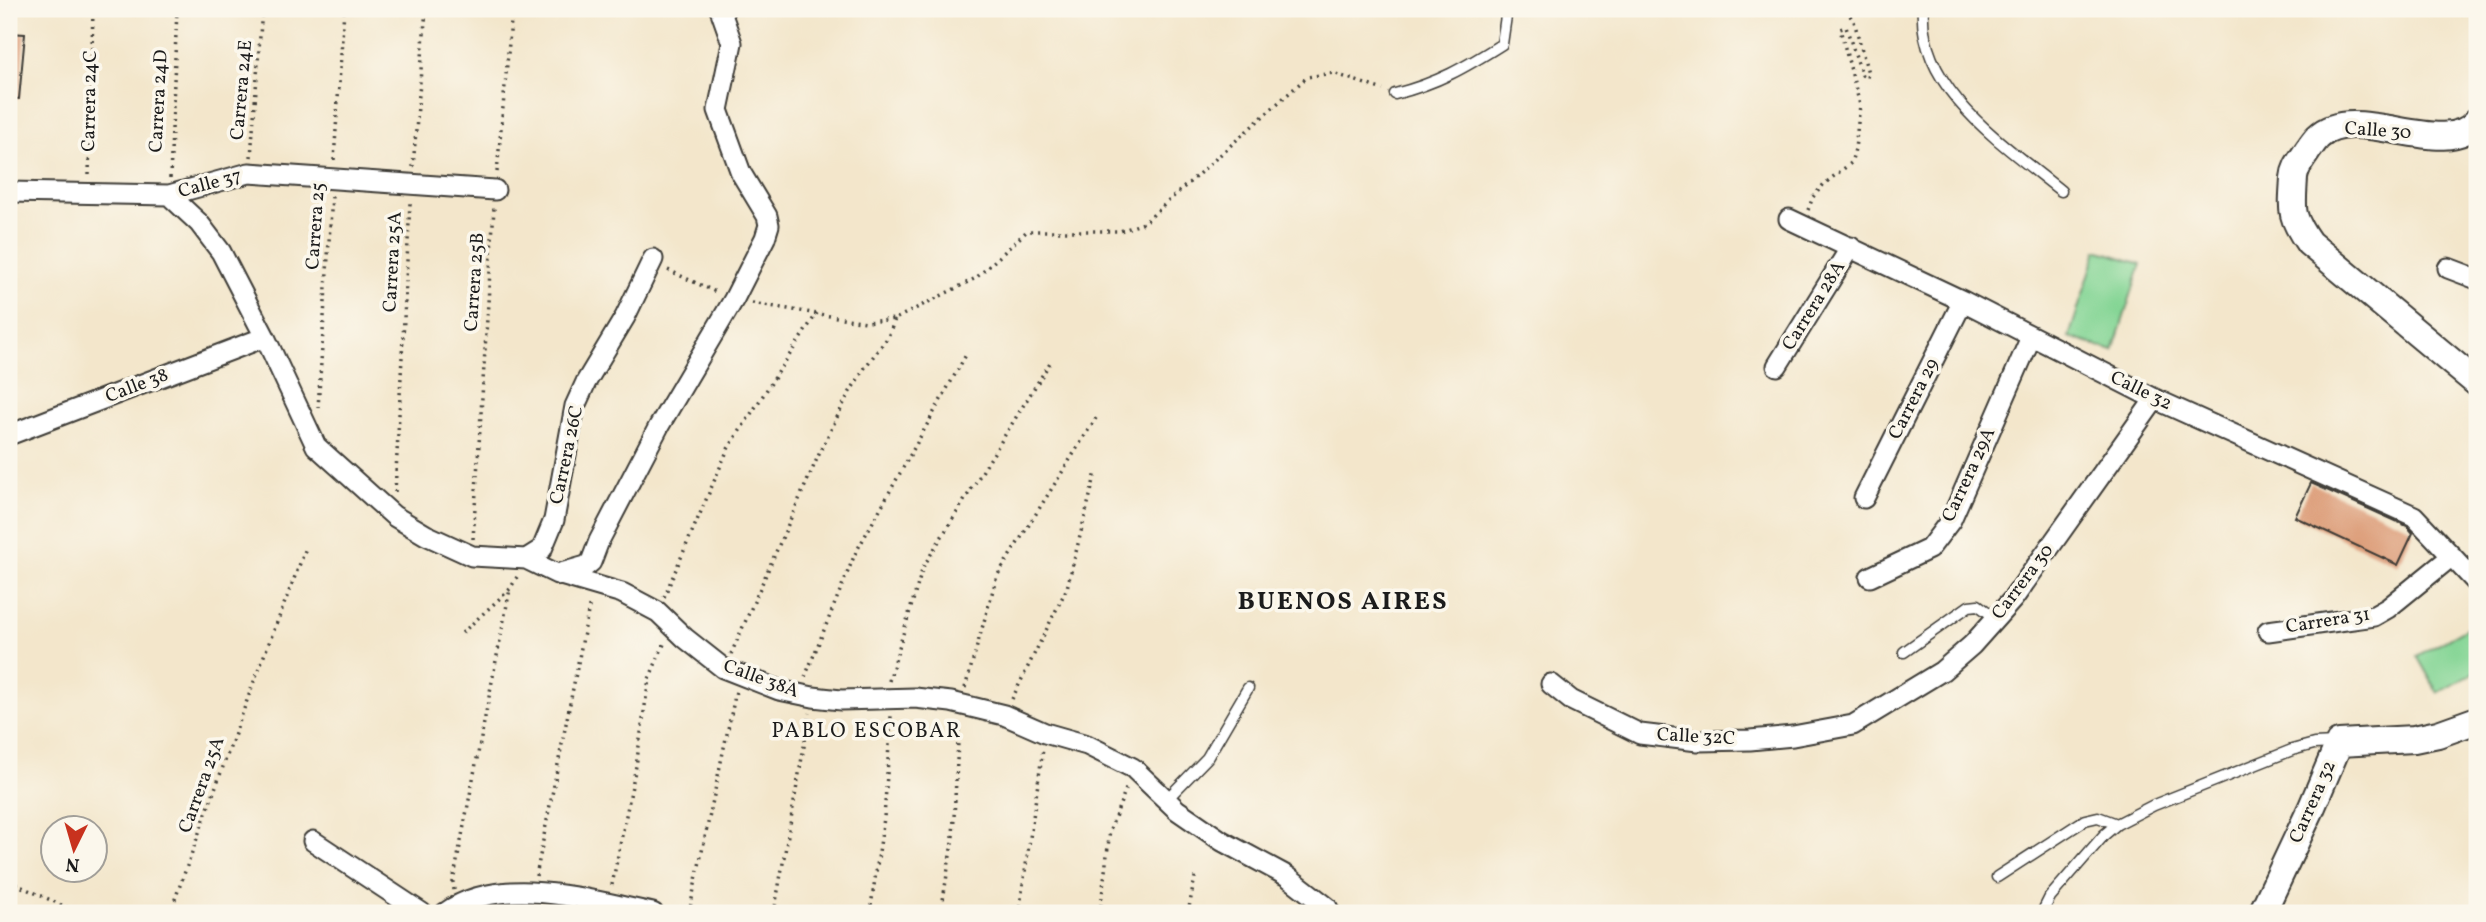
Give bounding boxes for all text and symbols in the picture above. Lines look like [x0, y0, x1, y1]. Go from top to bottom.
street label: Carrera 24E [225, 39, 259, 141]
street label: Carrera 24D [143, 49, 175, 153]
street label: Carrera 24C [76, 50, 104, 152]
street label: Calle 30 [2344, 116, 2412, 146]
street label: Calle 37 [175, 163, 245, 205]
street label: Carrera 25 [300, 182, 332, 270]
street label: Carrera 25A [377, 211, 409, 313]
street label: Carrera 25B [459, 232, 491, 332]
street label: Carrera 28A [1776, 256, 1852, 356]
street label: Carrera 29 [1882, 354, 1946, 444]
street label: Calle 38 [102, 362, 172, 410]
street label: Calle 32 [2106, 365, 2176, 417]
street label: Carrera 26C [544, 403, 590, 507]
street label: Carrera 29A [1936, 424, 2002, 526]
street label: Carrera 30 [1986, 539, 2060, 625]
district label: BUENOS AIRES [1238, 584, 1448, 620]
street label: Carrera 31 [2284, 602, 2372, 640]
street label: Calle 38A [720, 653, 802, 705]
district label: PABLO ESCOBAR [772, 717, 962, 746]
street label: Calle 32C [1656, 722, 1736, 752]
street label: Carrera 25A [173, 733, 231, 837]
street label: Carrera 32 [2283, 757, 2343, 847]
north arrow [38, 814, 108, 884]
text: N [64, 850, 81, 877]

